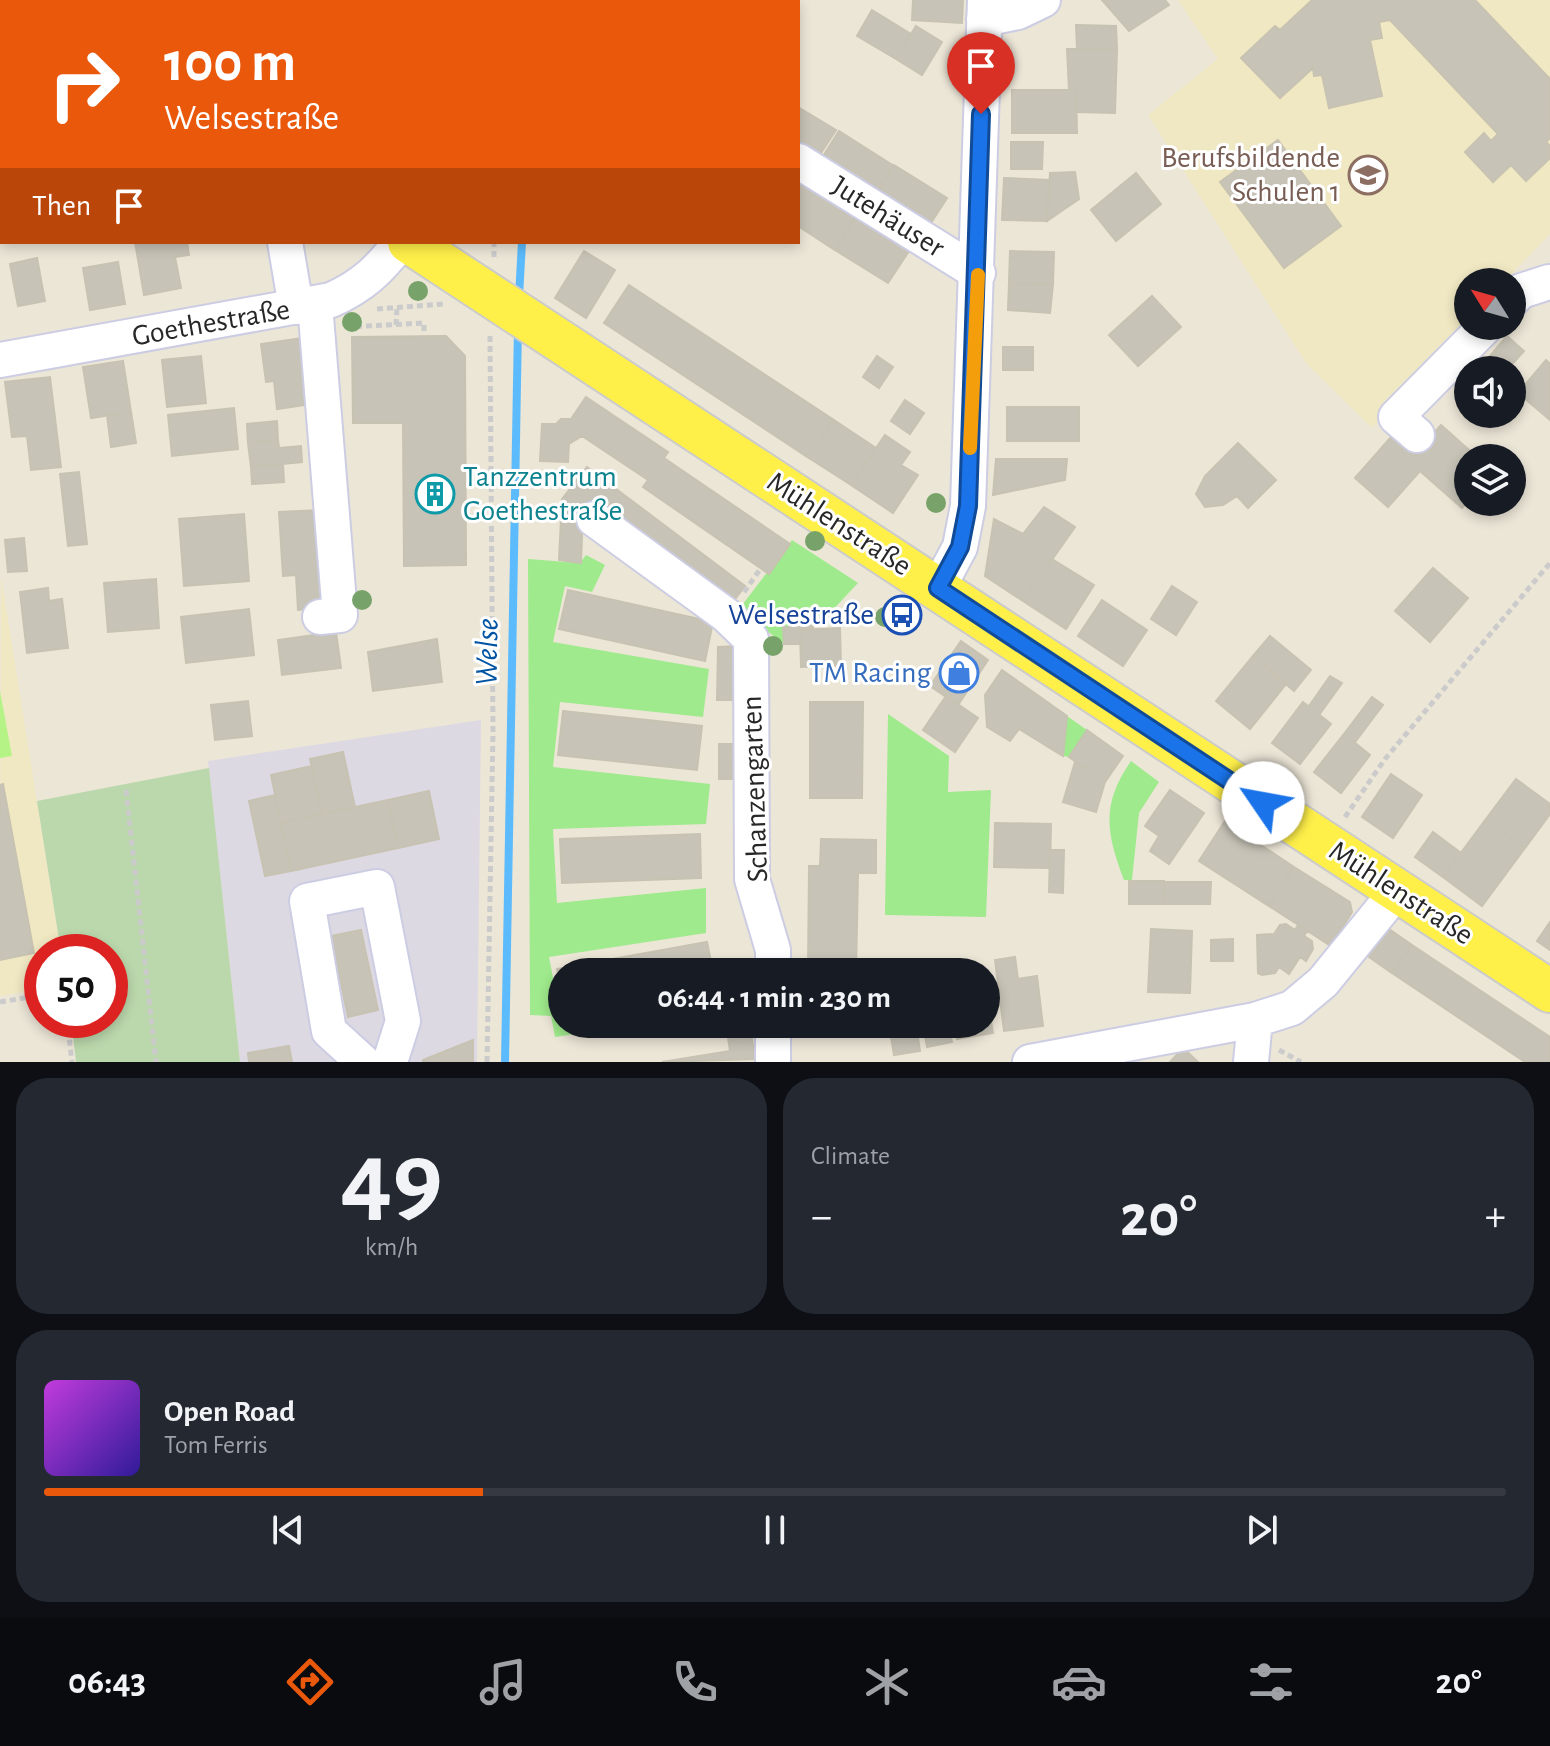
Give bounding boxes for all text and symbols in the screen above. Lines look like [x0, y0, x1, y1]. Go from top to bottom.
icon: right [32, 32, 136, 136]
pin [947, 32, 1015, 114]
text: 100 m [164, 35, 296, 91]
icon: arrive [959, 44, 1003, 88]
text: Welsestraße [164, 100, 339, 136]
place label: Berufsbildende Schulen 1 [1161, 143, 1340, 207]
school or university icon: Berufsbildende Schulen 1 [1347, 154, 1389, 196]
street label: Jutehäuser [826, 171, 950, 263]
icon: arrive [107, 184, 151, 228]
text: Then [32, 191, 91, 221]
north arrow [1454, 268, 1526, 340]
map controls [1454, 268, 1526, 516]
street label: Goethestraße [130, 294, 292, 352]
button: sound [1454, 356, 1526, 428]
button: layers [1454, 444, 1526, 516]
place label: Tanzzentrum Goethestraße [463, 462, 622, 526]
street label: Mühlenstraße [762, 466, 916, 582]
building icon: Tanzzentrum Goethestraße [414, 473, 456, 515]
bus stop icon: Welsestraße [881, 594, 923, 636]
place label: Welsestraße [728, 600, 874, 630]
water label: Welse [470, 618, 504, 686]
shop icon: TM Racing [938, 652, 980, 694]
place label: TM Racing [809, 658, 931, 688]
street label: Schanzengarten [737, 695, 773, 883]
position arrow [1221, 761, 1305, 845]
street label: Mühlenstraße [1324, 835, 1478, 951]
speed limit sign: 50 [24, 934, 128, 1038]
text: 06:44 · 1 min · 230 m [657, 983, 891, 1013]
text: 49 [340, 1128, 443, 1232]
text: Climate [811, 1143, 890, 1169]
text: 20° [1120, 1187, 1197, 1247]
text: − [811, 1195, 832, 1239]
text: + [1485, 1195, 1506, 1239]
text: km/h [365, 1234, 418, 1260]
text: Open Road [164, 1397, 295, 1427]
text: Tom Ferris [164, 1432, 268, 1458]
icon: previous [266, 1508, 310, 1552]
icon: pause [753, 1508, 797, 1552]
icon: next [1240, 1508, 1284, 1552]
icon: directions [282, 1654, 338, 1710]
icon: music [475, 1654, 531, 1710]
icon: phone [667, 1654, 723, 1710]
icon: climate [859, 1654, 915, 1710]
icon: car [1051, 1654, 1107, 1710]
icon: filters [1243, 1654, 1299, 1710]
text: 06:43 [68, 1664, 146, 1700]
text: 20° [1436, 1664, 1482, 1700]

